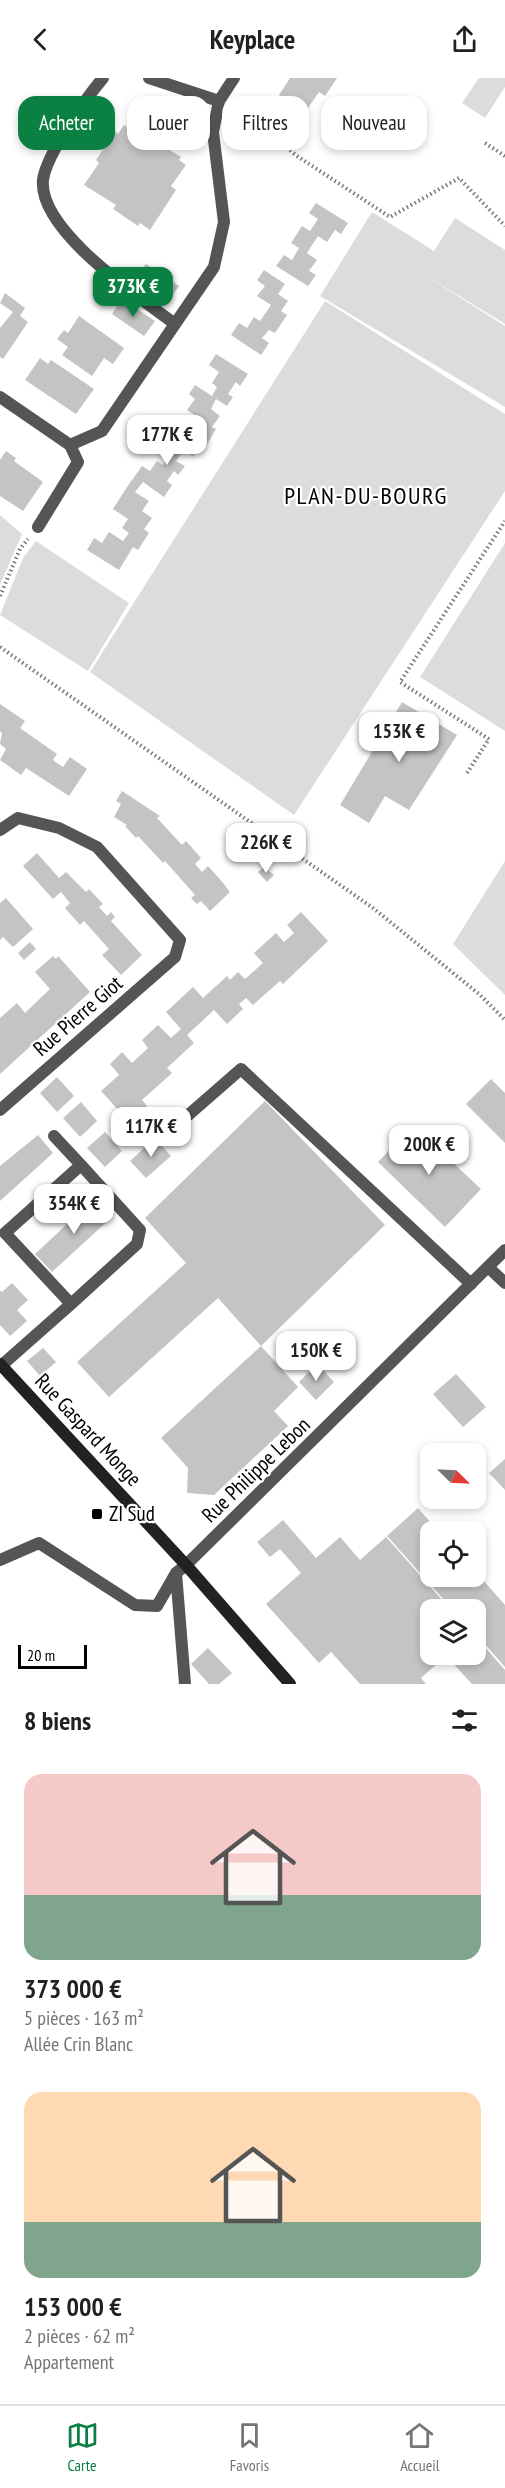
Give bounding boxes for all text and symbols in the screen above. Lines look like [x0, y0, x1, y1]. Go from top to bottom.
text: Keyplace [210, 22, 295, 56]
icon: back [24, 23, 57, 56]
icon: share [448, 23, 481, 56]
chip: Acheter [18, 96, 115, 150]
chip: Louer [127, 96, 210, 150]
chip: Filtres [222, 96, 309, 150]
chip: Nouveau [321, 96, 427, 150]
pin: 373K € [84, 267, 182, 318]
text: 373K € [107, 273, 159, 299]
pin: 177K € [118, 415, 216, 466]
text: 177K € [141, 421, 193, 447]
district label: PLAN-DU-BOURG [284, 480, 448, 511]
pin: 153K € [350, 712, 448, 763]
text: 153K € [373, 718, 425, 744]
pin: 226K € [217, 823, 315, 874]
text: 226K € [240, 829, 292, 855]
street label: Rue Pierre Giot [28, 969, 128, 1062]
pin: 117K € [102, 1107, 200, 1158]
text: 117K € [125, 1113, 177, 1139]
pin: 200K € [380, 1125, 478, 1176]
text: 200K € [403, 1131, 455, 1157]
pin: 354K € [25, 1184, 123, 1235]
text: 354K € [48, 1190, 100, 1216]
pin: 150K € [267, 1331, 365, 1382]
text: 150K € [290, 1337, 342, 1363]
street label: Rue Gaspard Monge [29, 1368, 147, 1492]
street label: Rue Philippe Lebon [196, 1411, 315, 1528]
north arrow [420, 1443, 486, 1509]
map controls [420, 1443, 486, 1665]
place label: ZI Sud [109, 1500, 155, 1527]
marker: ZI Sud [90, 1507, 104, 1521]
button: locate [420, 1521, 486, 1587]
button: layers [420, 1599, 486, 1665]
scale bar [18, 1642, 87, 1670]
text: 20 m [27, 1645, 55, 1665]
text: 8 biens [24, 1704, 91, 1737]
icon: filters [448, 1704, 481, 1737]
icon: home [199, 1813, 307, 1921]
text: 373 000 € [24, 1972, 122, 2005]
text: 5 pièces · 163 m² [24, 2005, 144, 2031]
text: Allée Crin Blanc [24, 2031, 133, 2057]
icon: home [199, 2131, 307, 2239]
text: 153 000 € [24, 2290, 122, 2323]
text: 2 pièces · 62 m² [24, 2323, 135, 2349]
text: Appartement [24, 2349, 114, 2375]
tab: Carte [66, 2419, 99, 2475]
tab: Favoris [230, 2419, 269, 2475]
tab: Accueil [400, 2419, 439, 2475]

